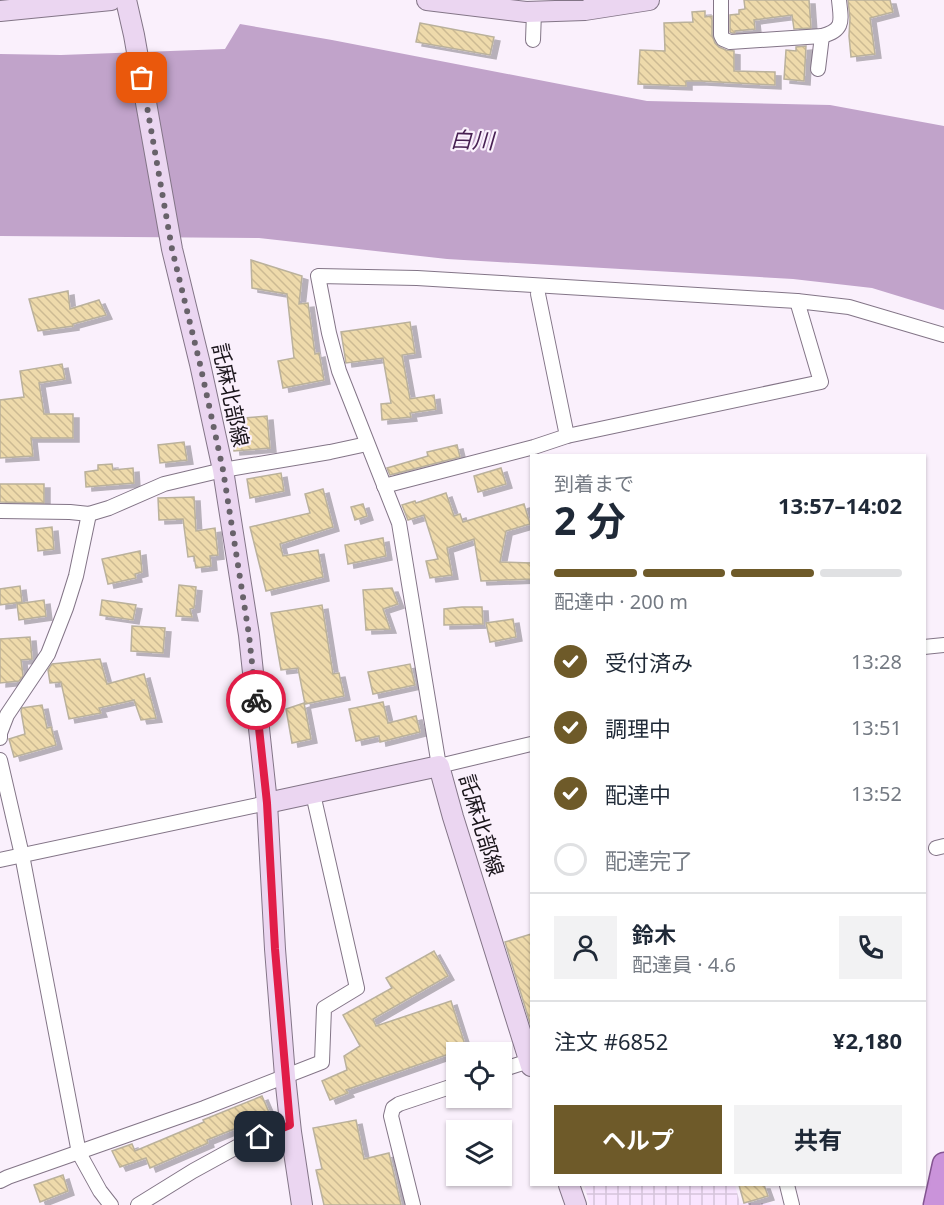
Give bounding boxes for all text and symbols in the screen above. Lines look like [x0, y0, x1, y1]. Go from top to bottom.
pin [116, 52, 167, 103]
icon: bag [125, 61, 158, 94]
water label: 白川 [449, 123, 497, 155]
street label: 託麻北部線 [206, 341, 256, 449]
text: 到着まで [554, 470, 634, 497]
text: 13:57–14:02 [778, 490, 902, 520]
text: 2 分 [554, 493, 625, 546]
text: 配達中 · 200 m [554, 588, 688, 615]
icon: check [554, 645, 587, 678]
text: 受付済み [605, 647, 693, 677]
text: 13:28 [851, 648, 902, 675]
courier [226, 670, 286, 730]
icon: bike [240, 684, 273, 717]
icon: check [554, 711, 587, 744]
text: 調理中 [605, 713, 671, 743]
text: 13:51 [851, 714, 902, 741]
street label: 託麻北部線 [453, 771, 511, 879]
icon: check [554, 777, 587, 810]
text: 配達中 [605, 779, 671, 809]
text: 13:52 [851, 780, 902, 807]
text: 配達完了 [605, 845, 693, 875]
button: person [554, 916, 617, 979]
button: phone [839, 916, 902, 979]
text: 鈴木 [632, 919, 676, 949]
text: 配達員 · 4.6 [632, 951, 736, 978]
text: ¥2,180 [833, 1025, 902, 1055]
text: 注文 #6852 [554, 1026, 668, 1056]
map controls [446, 1042, 512, 1186]
button: locate [446, 1042, 512, 1108]
button: ヘルプ [554, 1105, 722, 1174]
button: 共有 [734, 1105, 902, 1174]
pin [234, 1111, 285, 1162]
icon: home [243, 1120, 276, 1153]
button: layers [446, 1120, 512, 1186]

